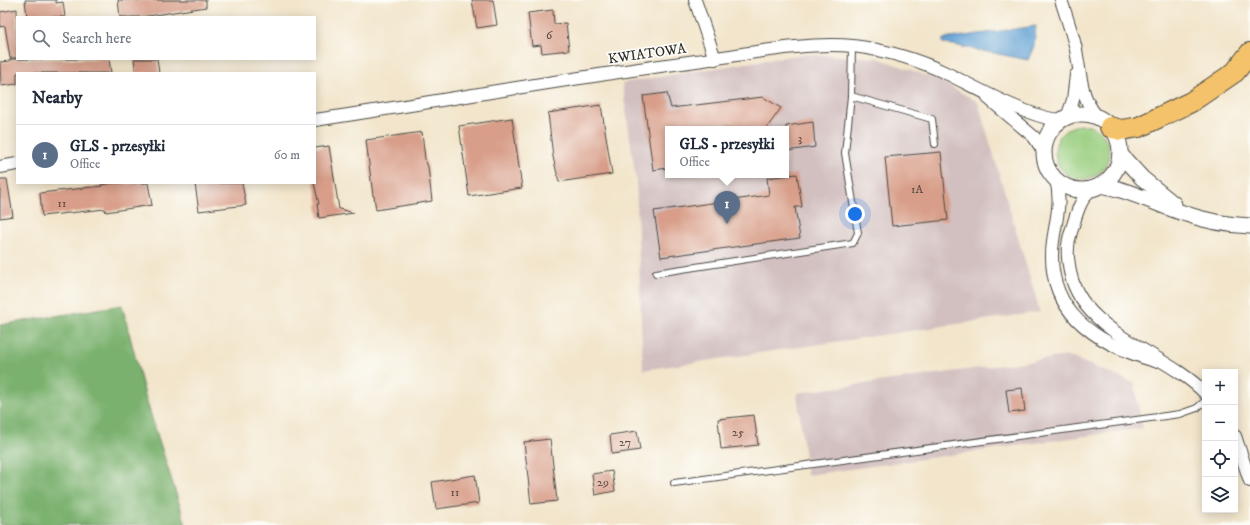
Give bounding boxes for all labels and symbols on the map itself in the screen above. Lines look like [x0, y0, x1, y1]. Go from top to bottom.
house number: 6 [546, 28, 553, 43]
street label: KWIATOWA [607, 39, 688, 68]
house number: 3 [798, 131, 802, 146]
house number: 1A [911, 182, 923, 197]
pin: 1 [714, 191, 740, 224]
house number: 11 [58, 196, 66, 211]
your location [845, 204, 865, 224]
house number: 25 [732, 425, 744, 440]
house number: 27 [619, 435, 631, 450]
house number: 29 [597, 475, 609, 490]
house number: 11 [451, 485, 459, 500]

